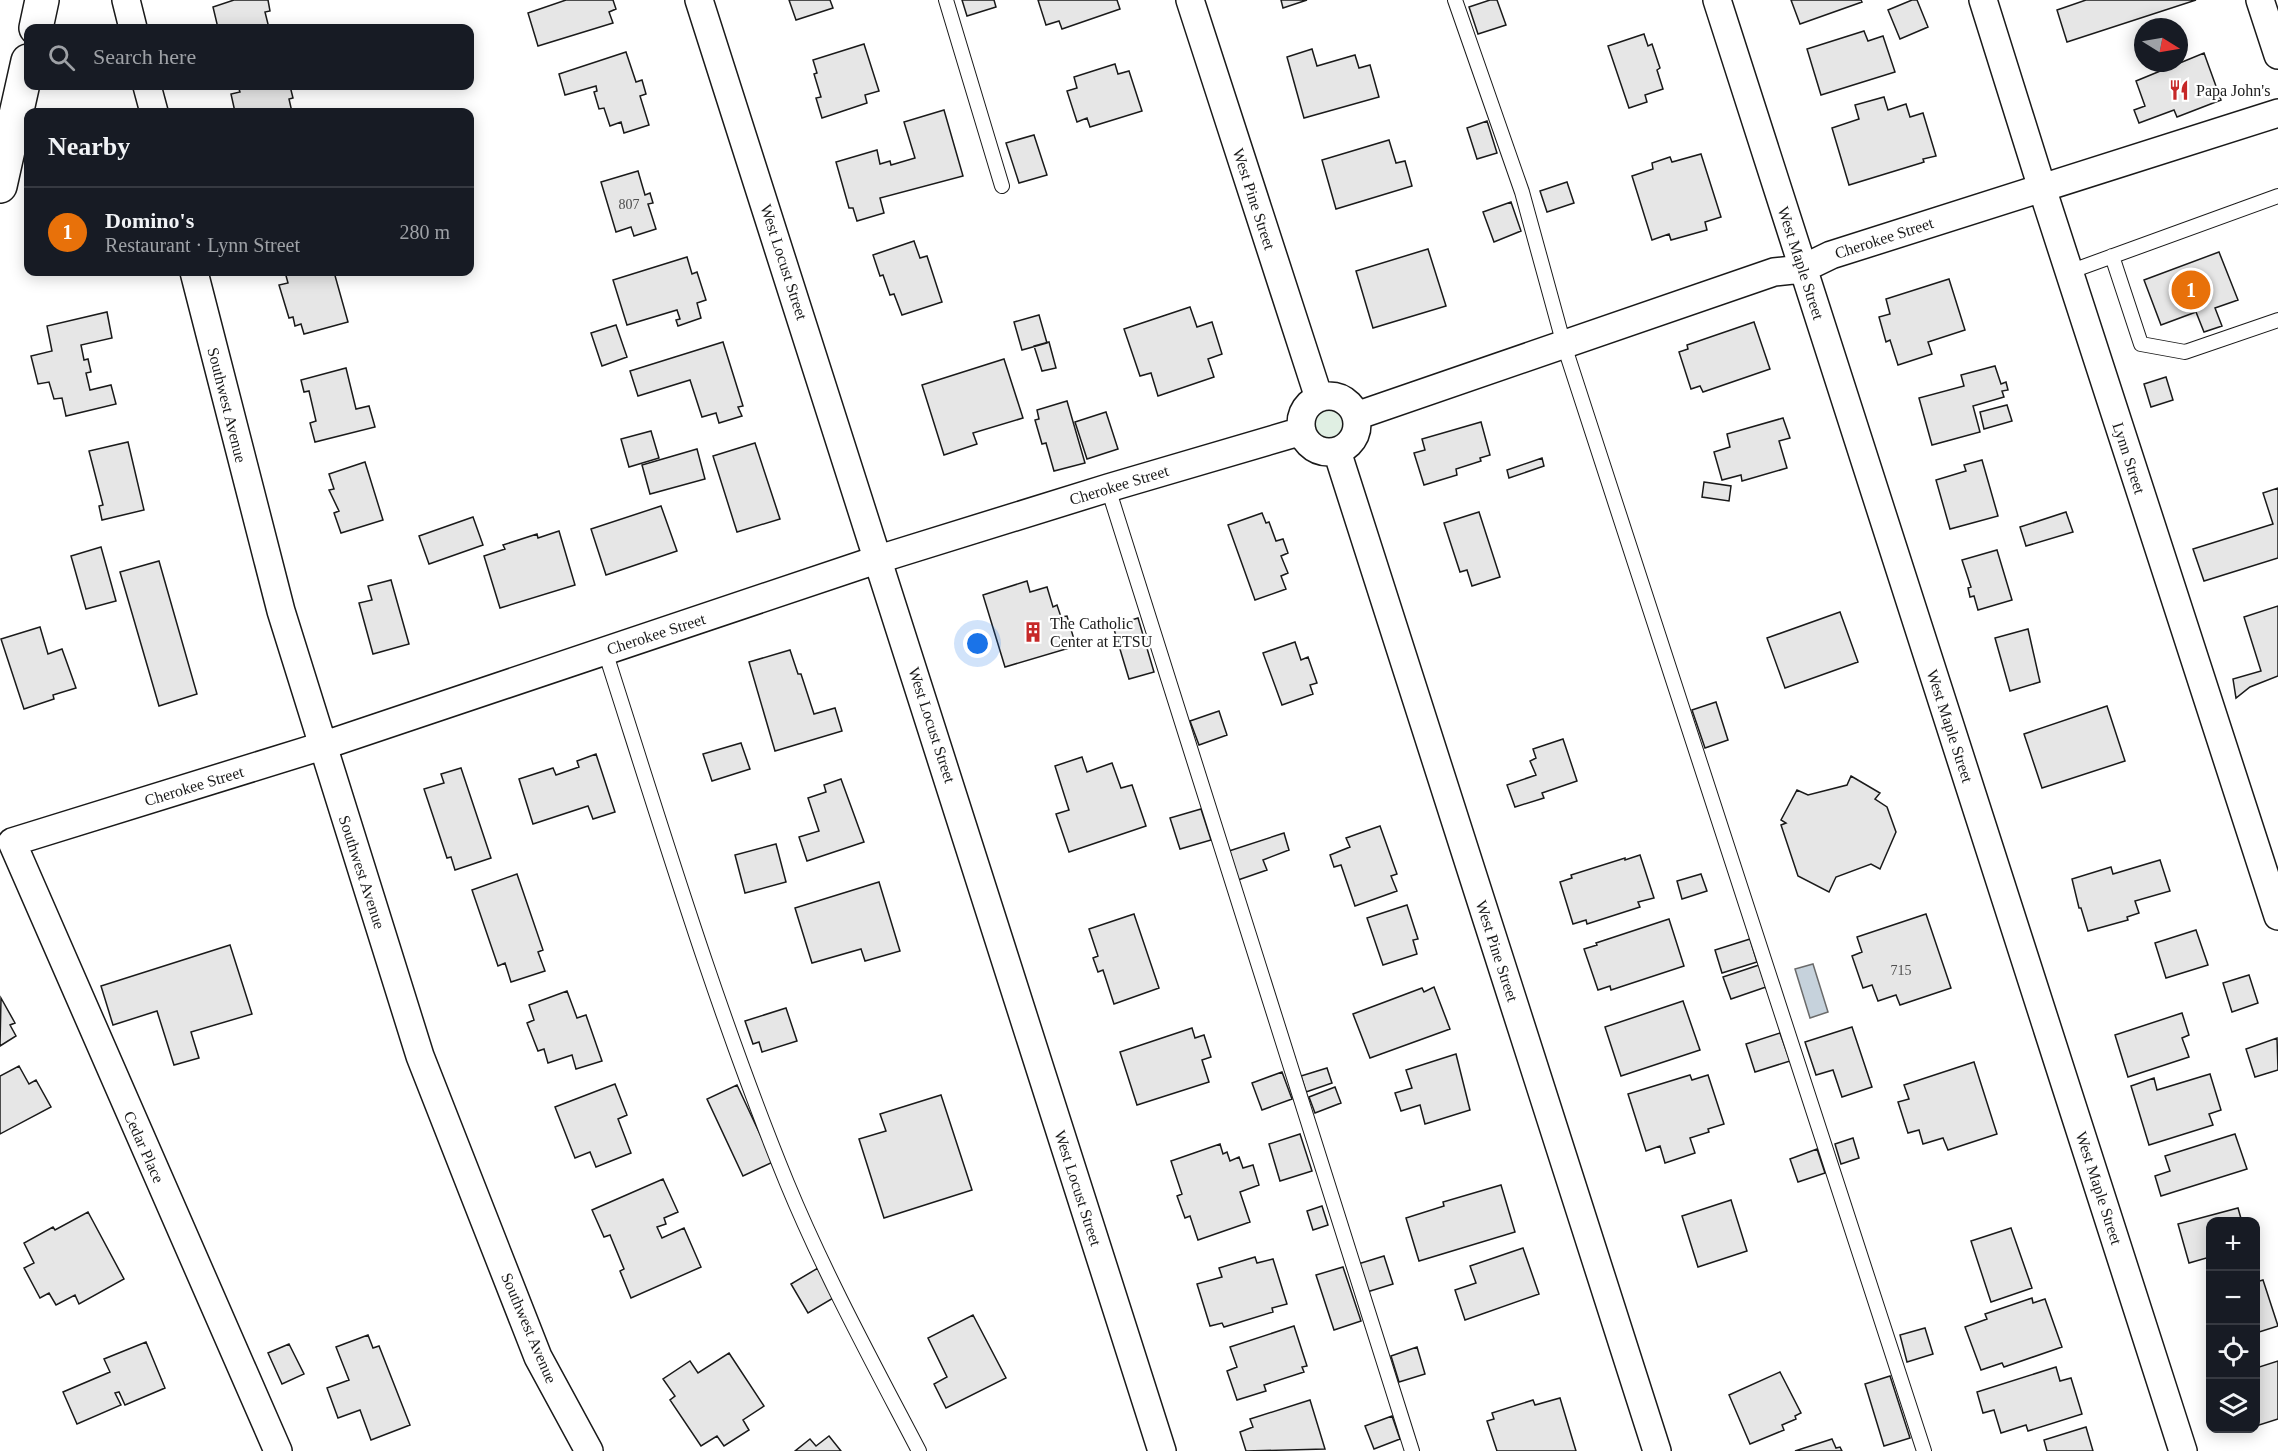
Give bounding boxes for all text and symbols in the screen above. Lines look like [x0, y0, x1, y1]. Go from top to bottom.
north arrow [2134, 18, 2188, 72]
search box [24, 24, 474, 90]
icon: search [45, 41, 78, 74]
text: Search here [93, 44, 196, 69]
restaurant icon: Papa John's [2167, 78, 2191, 102]
place label: Papa John's [2196, 82, 2270, 100]
text: Nearby [48, 132, 130, 161]
street label: West Pine Street [1230, 146, 1279, 252]
house number: 807 [619, 197, 640, 212]
street label: West Locust Street [757, 202, 811, 322]
street label: West Maple Street [1774, 204, 1827, 322]
text: Domino's [105, 208, 194, 233]
street label: Cherokee Street [1833, 214, 1936, 262]
text: 1 [63, 221, 73, 243]
text: 280 m [399, 221, 450, 243]
text: Restaurant · Lynn Street [105, 234, 300, 256]
pin: 1 [2172, 268, 2210, 312]
street label: Southwest Avenue [204, 346, 250, 464]
street label: Lynn Street [2108, 420, 2149, 497]
street label: Cherokee Street [1067, 462, 1171, 508]
street label: Cherokee Street [605, 610, 708, 658]
place label: The Catholic Center at ETSU [1050, 615, 1153, 650]
building icon: The Catholic Center at ETSU [1021, 620, 1045, 644]
your location [963, 629, 992, 658]
street label: West Locust Street [905, 665, 959, 785]
street label: West Maple Street [1923, 667, 1976, 785]
street label: Cherokee Street [142, 763, 246, 809]
street label: Southwest Avenue [336, 813, 388, 931]
street label: West Pine Street [1473, 898, 1522, 1004]
house number: 715 [1891, 963, 1912, 978]
street label: Cedar Place [121, 1108, 167, 1186]
street label: West Locust Street [1051, 1128, 1105, 1248]
street label: West Maple Street [2072, 1129, 2125, 1247]
map controls [2206, 1217, 2260, 1433]
button: + [2206, 1217, 2260, 1271]
street label: Southwest Avenue [498, 1270, 560, 1386]
button: − [2206, 1271, 2260, 1325]
button: locate [2206, 1325, 2260, 1379]
button: layers [2206, 1379, 2260, 1433]

